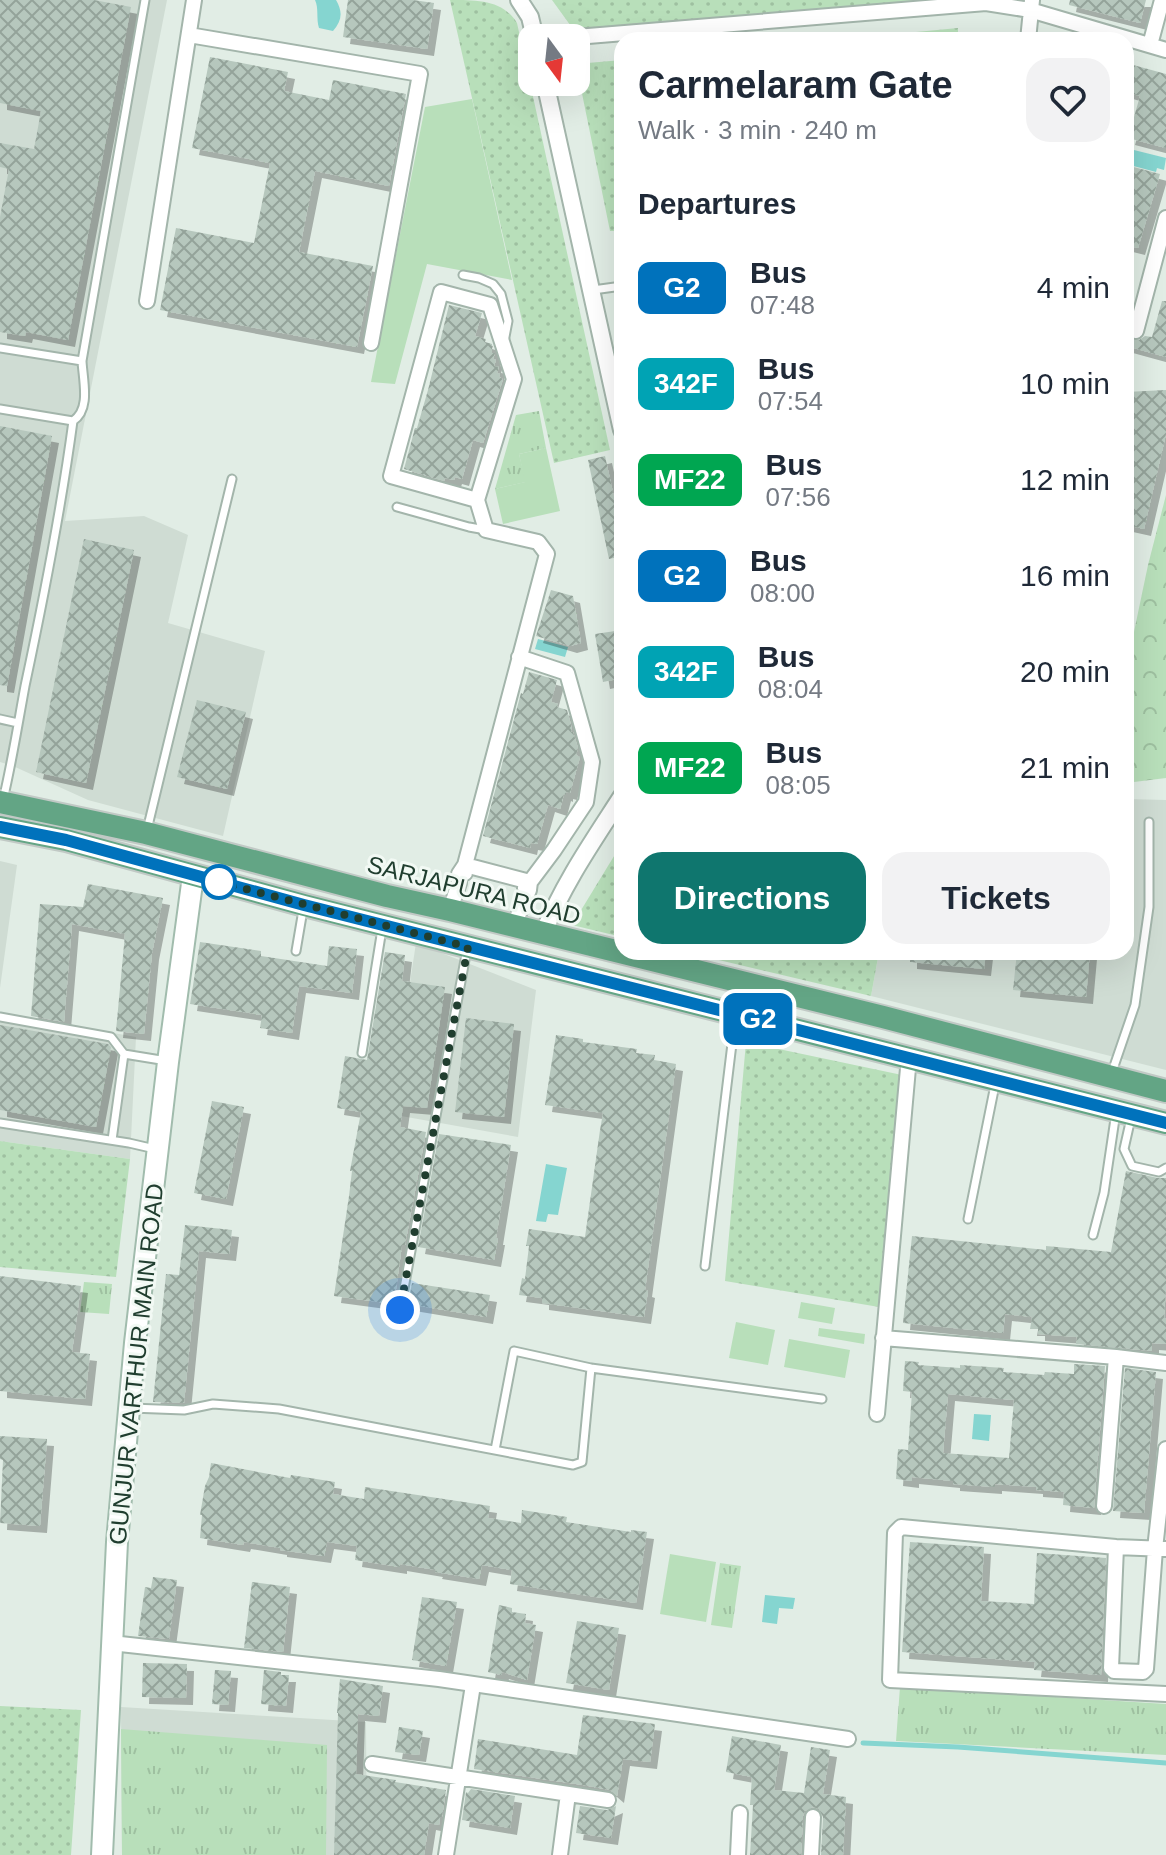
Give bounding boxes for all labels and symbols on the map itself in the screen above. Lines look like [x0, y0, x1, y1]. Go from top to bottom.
north arrow [518, 24, 590, 96]
street label: SARJAPURA ROAD [365, 850, 583, 930]
unlabelled marker [202, 865, 236, 899]
line badge: G2 [722, 993, 794, 1045]
street label: GUNJUR VARTHUR MAIN ROAD [104, 1182, 168, 1546]
your location [380, 1290, 420, 1330]

